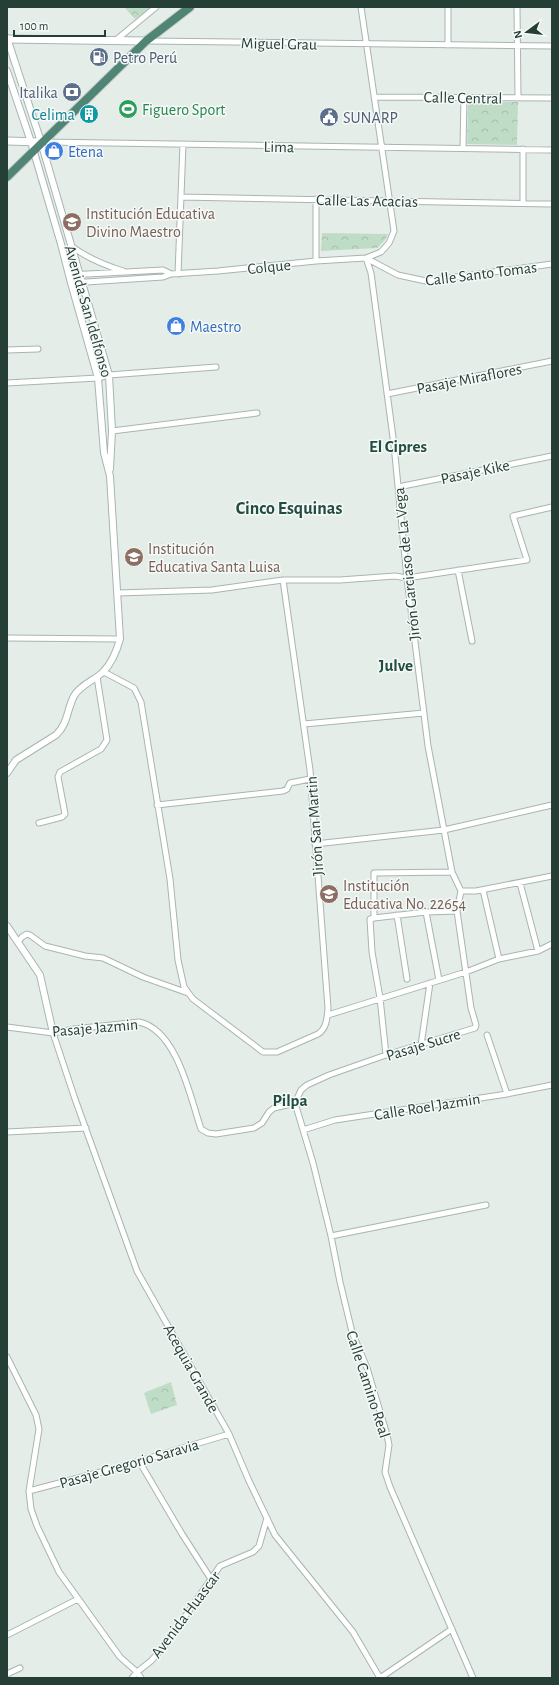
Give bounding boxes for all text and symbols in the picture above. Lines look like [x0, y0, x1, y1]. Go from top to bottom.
scale bar [14, 12, 105, 38]
north arrow [507, 12, 547, 52]
text: 100 m [20, 20, 48, 32]
text: N [512, 29, 524, 40]
street label: Miguel Grau [241, 35, 317, 53]
fuel station icon: Petro Perú [88, 46, 110, 68]
place label: Petro Perú [113, 50, 177, 66]
bank icon: Italika [61, 81, 83, 103]
place label: Italika [19, 85, 58, 101]
street label: Calle Central [423, 89, 502, 107]
sports icon: Figuero Sport [117, 98, 139, 120]
place label: Figuero Sport [142, 102, 225, 118]
building icon: Celima [78, 103, 100, 125]
public building icon: SUNARP [318, 106, 340, 128]
place label: Celima [32, 107, 75, 123]
place label: SUNARP [343, 110, 398, 126]
street label: Lima [263, 139, 294, 155]
shop icon: Etena [43, 140, 65, 162]
place label: Etena [68, 144, 103, 160]
street label: Calle Las Acacias [316, 192, 418, 210]
place label: Institución Educativa Divino Maestro [86, 206, 215, 240]
school or university icon: Institución Educativa Divino Maestro [61, 211, 83, 233]
street label: Avenida San Idelfonso [62, 243, 115, 379]
street label: Colque [247, 257, 292, 277]
street label: Calle Santo Tomas [424, 259, 538, 289]
shop icon: Maestro [165, 315, 187, 337]
place label: Maestro [190, 319, 241, 335]
street label: Pasaje Miraflores [415, 361, 523, 398]
district label: El Cipres [369, 438, 428, 455]
street label: Pasaje Kike [439, 457, 511, 488]
street label: Jirón Garciaso de La Vega [391, 487, 423, 641]
district label: Cinco Esquinas [236, 500, 342, 518]
place label: Institución Educativa Santa Luisa [148, 541, 280, 575]
school or university icon: Institución Educativa Santa Luisa [123, 546, 145, 568]
district label: Julve [379, 657, 413, 674]
street label: Jirón San Martin [304, 775, 326, 876]
place label: Institución Educativa No. 22654 [343, 878, 466, 912]
school or university icon: Institución Educativa No. 22654 [318, 883, 340, 905]
street label: Pasaje Jazmin [51, 1016, 139, 1041]
street label: Pasaje Sucre [384, 1026, 463, 1065]
street label: Calle Roel Jazmin [373, 1091, 481, 1123]
district label: Pilpa [272, 1092, 308, 1109]
street label: Acequia Grande [160, 1322, 222, 1415]
street label: Calle Camino Real [343, 1329, 393, 1440]
street label: Pasaje Gregorio Saravia [58, 1436, 201, 1492]
street label: Avenida Huascar [148, 1568, 224, 1661]

